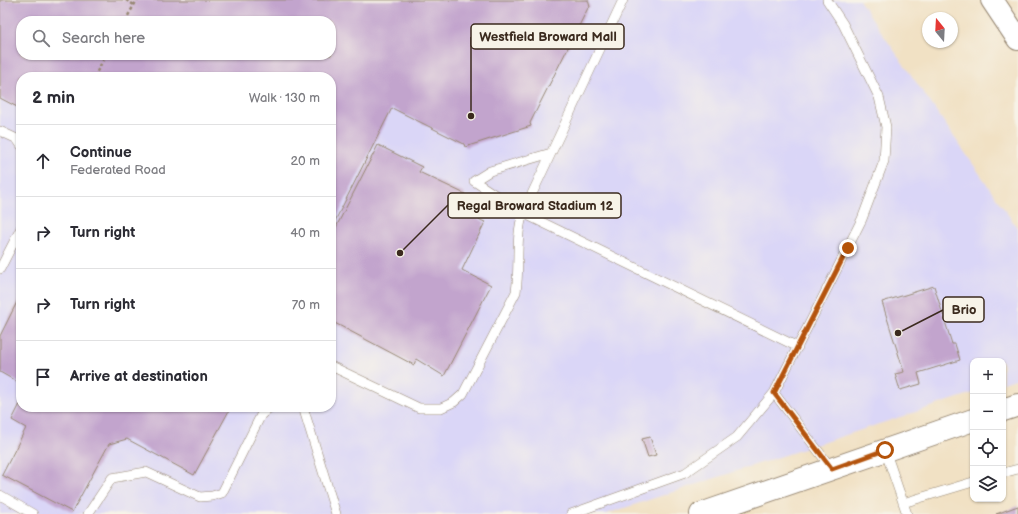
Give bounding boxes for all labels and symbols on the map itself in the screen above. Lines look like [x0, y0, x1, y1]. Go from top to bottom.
north arrow [922, 12, 958, 48]
callout: Westfield Broward Mall [471, 24, 624, 49]
text: Westfield Broward Mall [479, 29, 617, 45]
callout: Regal Broward Stadium 12 [448, 193, 621, 218]
text: Regal Broward Stadium 12 [457, 198, 614, 214]
route end [839, 239, 857, 257]
callout: Brio [943, 297, 984, 322]
text: Brio [952, 302, 976, 318]
route start [876, 441, 894, 459]

